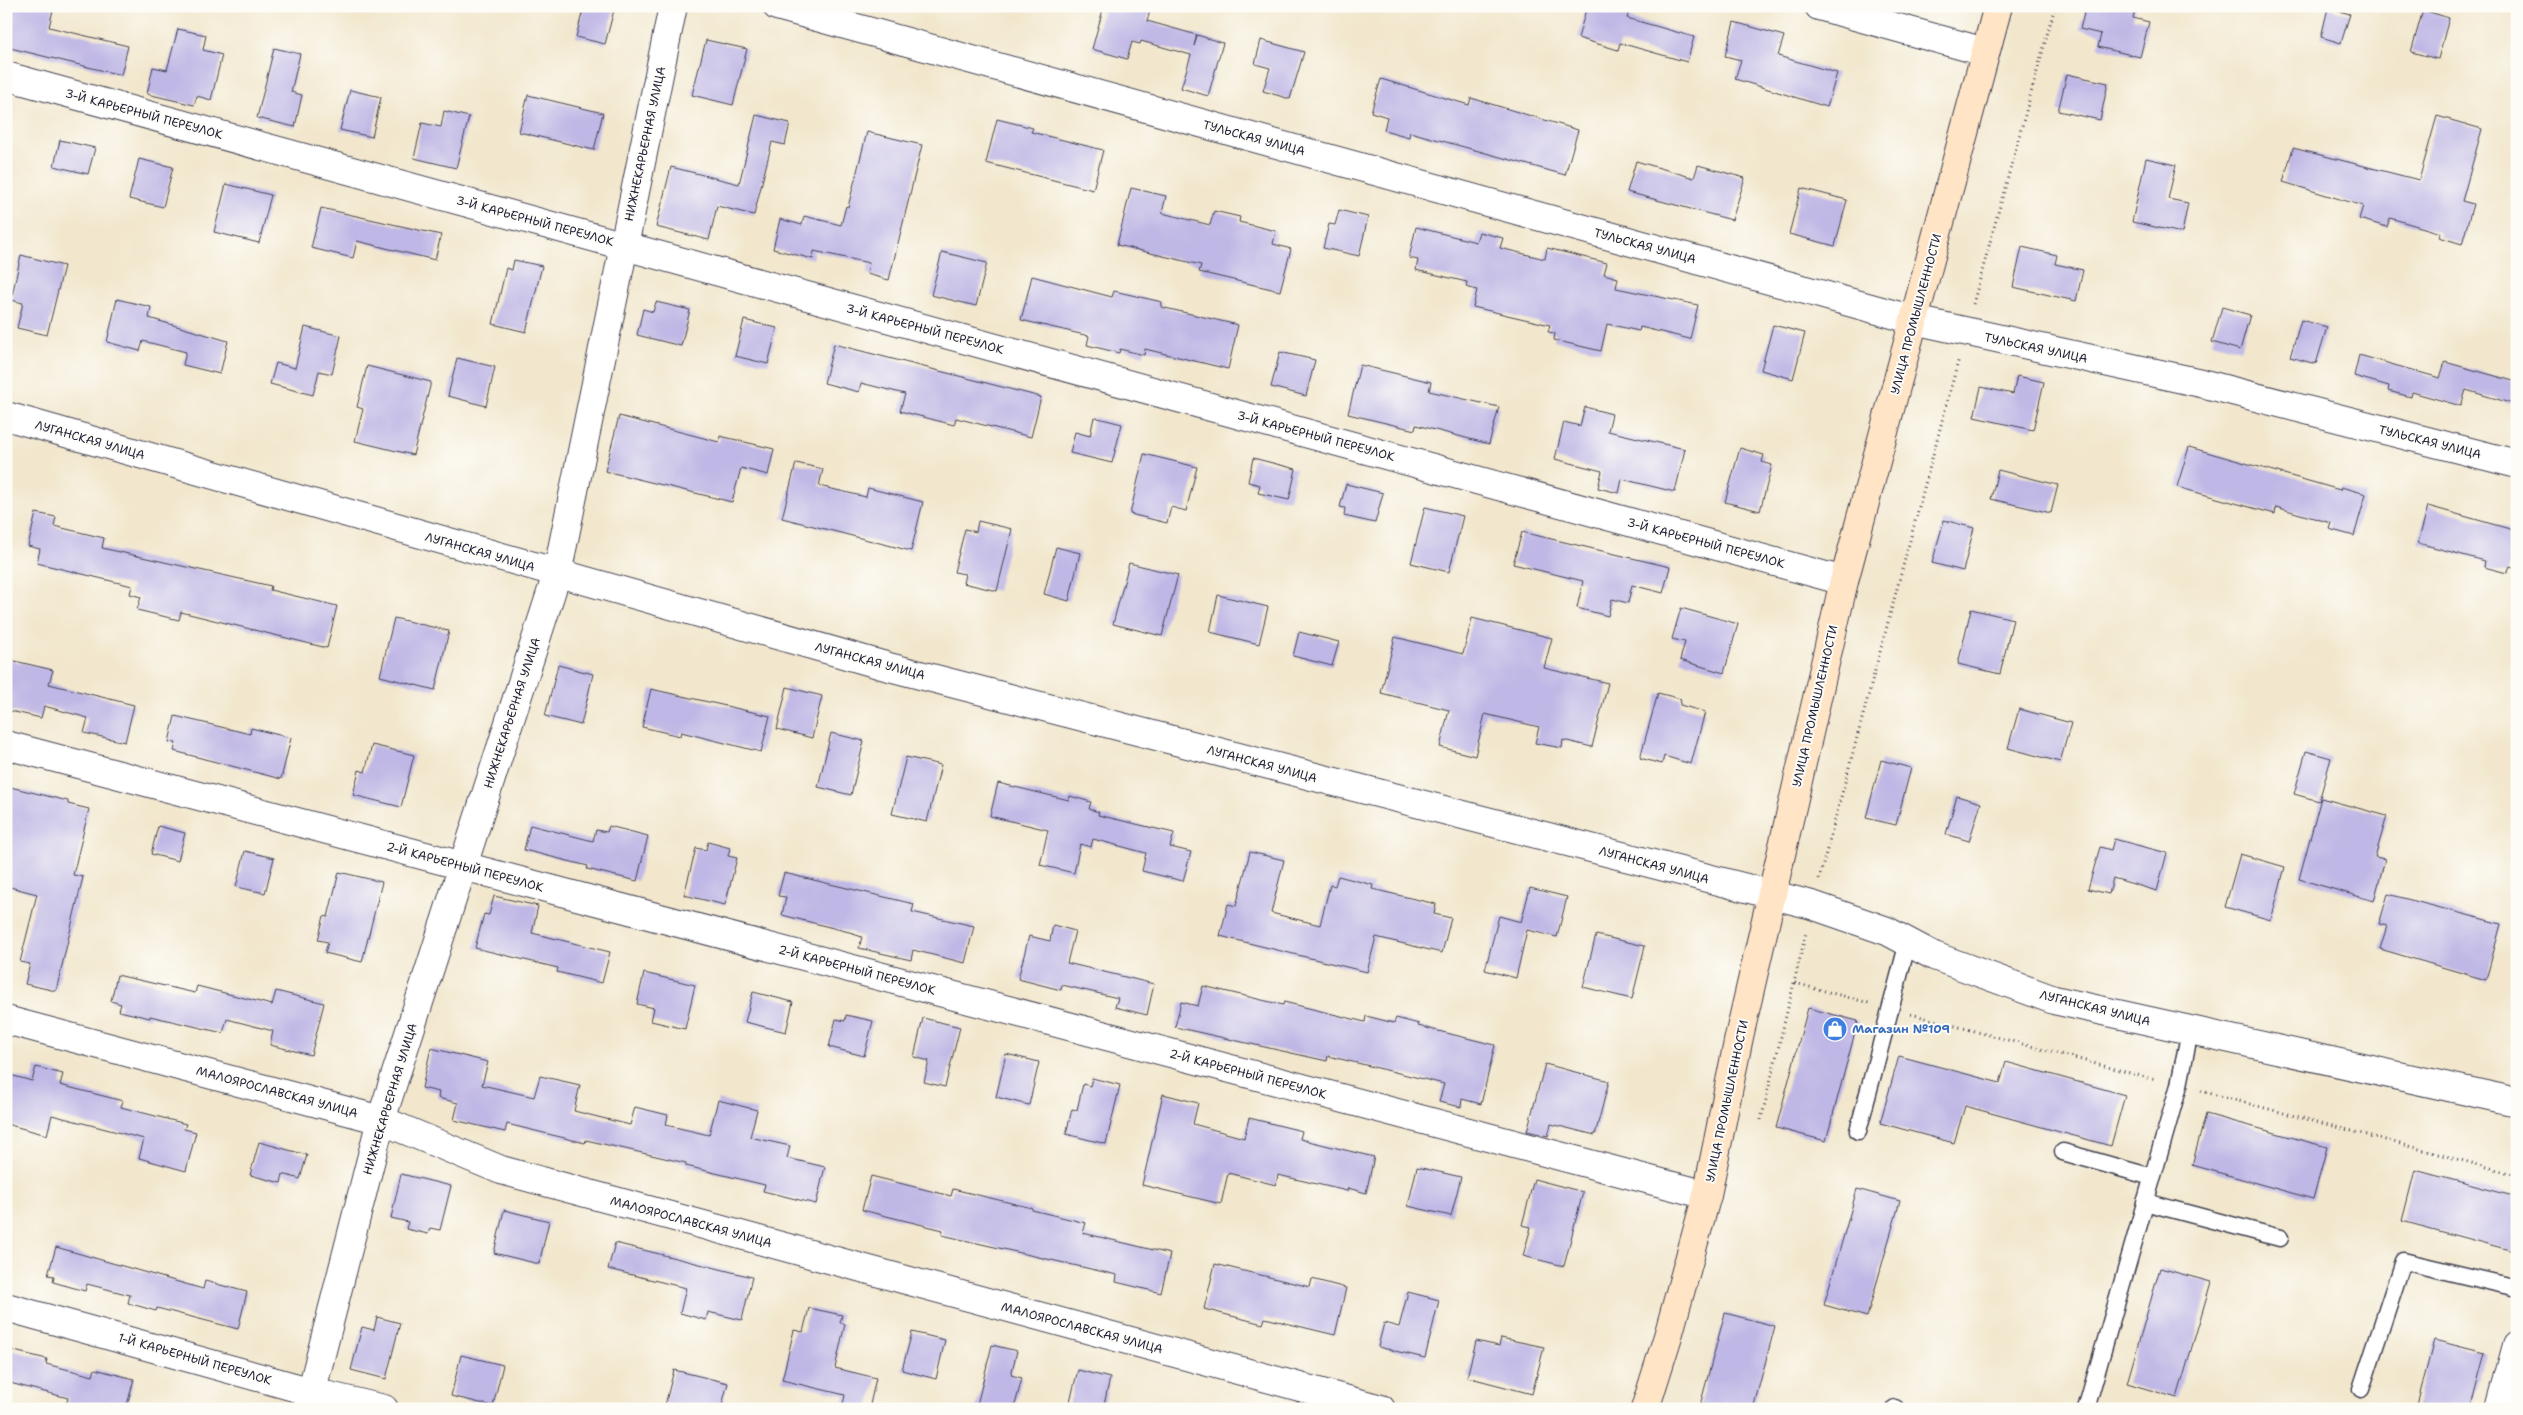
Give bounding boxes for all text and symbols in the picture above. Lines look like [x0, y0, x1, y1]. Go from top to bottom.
street label: НИЖНЕКАРЬЕРНАЯ УЛИЦА [621, 65, 669, 223]
street label: 3-Й КАРЬЕРНЫЙ ПЕРЕУЛОК [63, 85, 225, 143]
street label: ТУЛЬСКАЯ УЛИЦА [1201, 117, 1307, 159]
street label: 3-Й КАРЬЕРНЫЙ ПЕРЕУЛОК [454, 192, 616, 250]
street label: ТУЛЬСКАЯ УЛИЦА [1592, 225, 1698, 267]
street label: УЛИЦА ПРОМЫШЛЕННОСТИ [1887, 232, 1945, 396]
street label: 3-Й КАРЬЕРНЫЙ ПЕРЕУЛОК [844, 300, 1006, 358]
street label: ТУЛЬСКАЯ УЛИЦА [1983, 329, 2089, 367]
street label: 3-Й КАРЬЕРНЫЙ ПЕРЕУЛОК [1235, 407, 1397, 465]
street label: ЛУГАНСКАЯ УЛИЦА [33, 417, 147, 463]
street label: ТУЛЬСКАЯ УЛИЦА [2377, 422, 2483, 463]
street label: 3-Й КАРЬЕРНЫЙ ПЕРЕУЛОК [1625, 514, 1787, 572]
street label: ЛУГАНСКАЯ УЛИЦА [423, 529, 537, 575]
street label: УЛИЦА ПРОМЫШЛЕННОСТИ [1789, 624, 1841, 788]
street label: НИЖНЕКАРЬЕРНАЯ УЛИЦА [480, 635, 544, 791]
street label: ЛУГАНСКАЯ УЛИЦА [813, 639, 927, 683]
street label: ЛУГАНСКАЯ УЛИЦА [1205, 742, 1319, 786]
street label: 2-Й КАРЬЕРНЫЙ ПЕРЕУЛОК [385, 838, 545, 896]
street label: ЛУГАНСКАЯ УЛИЦА [1597, 843, 1711, 887]
street label: 2-Й КАРЬЕРНЫЙ ПЕРЕУЛОК [777, 941, 937, 999]
street label: ЛУГАНСКАЯ УЛИЦА [2038, 987, 2152, 1030]
shop icon: Магазин №109 [1822, 1016, 1848, 1042]
street label: УЛИЦА ПРОМЫШЛЕННОСТИ [1702, 1018, 1752, 1184]
street label: НИЖНЕКАРЬЕРНАЯ УЛИЦА [359, 1021, 421, 1177]
place label: Магазин №109 [1852, 1021, 1950, 1037]
street label: 2-Й КАРЬЕРНЫЙ ПЕРЕУЛОК [1168, 1045, 1328, 1103]
street label: МАЛОЯРОСЛАВСКАЯ УЛИЦА [195, 1063, 360, 1121]
street label: МАЛОЯРОСЛАВСКАЯ УЛИЦА [609, 1193, 774, 1251]
street label: МАЛОЯРОСЛАВСКАЯ УЛИЦА [1000, 1299, 1165, 1357]
street label: 1-Й КАРЬЕРНЫЙ ПЕРЕУЛОК [116, 1329, 274, 1389]

